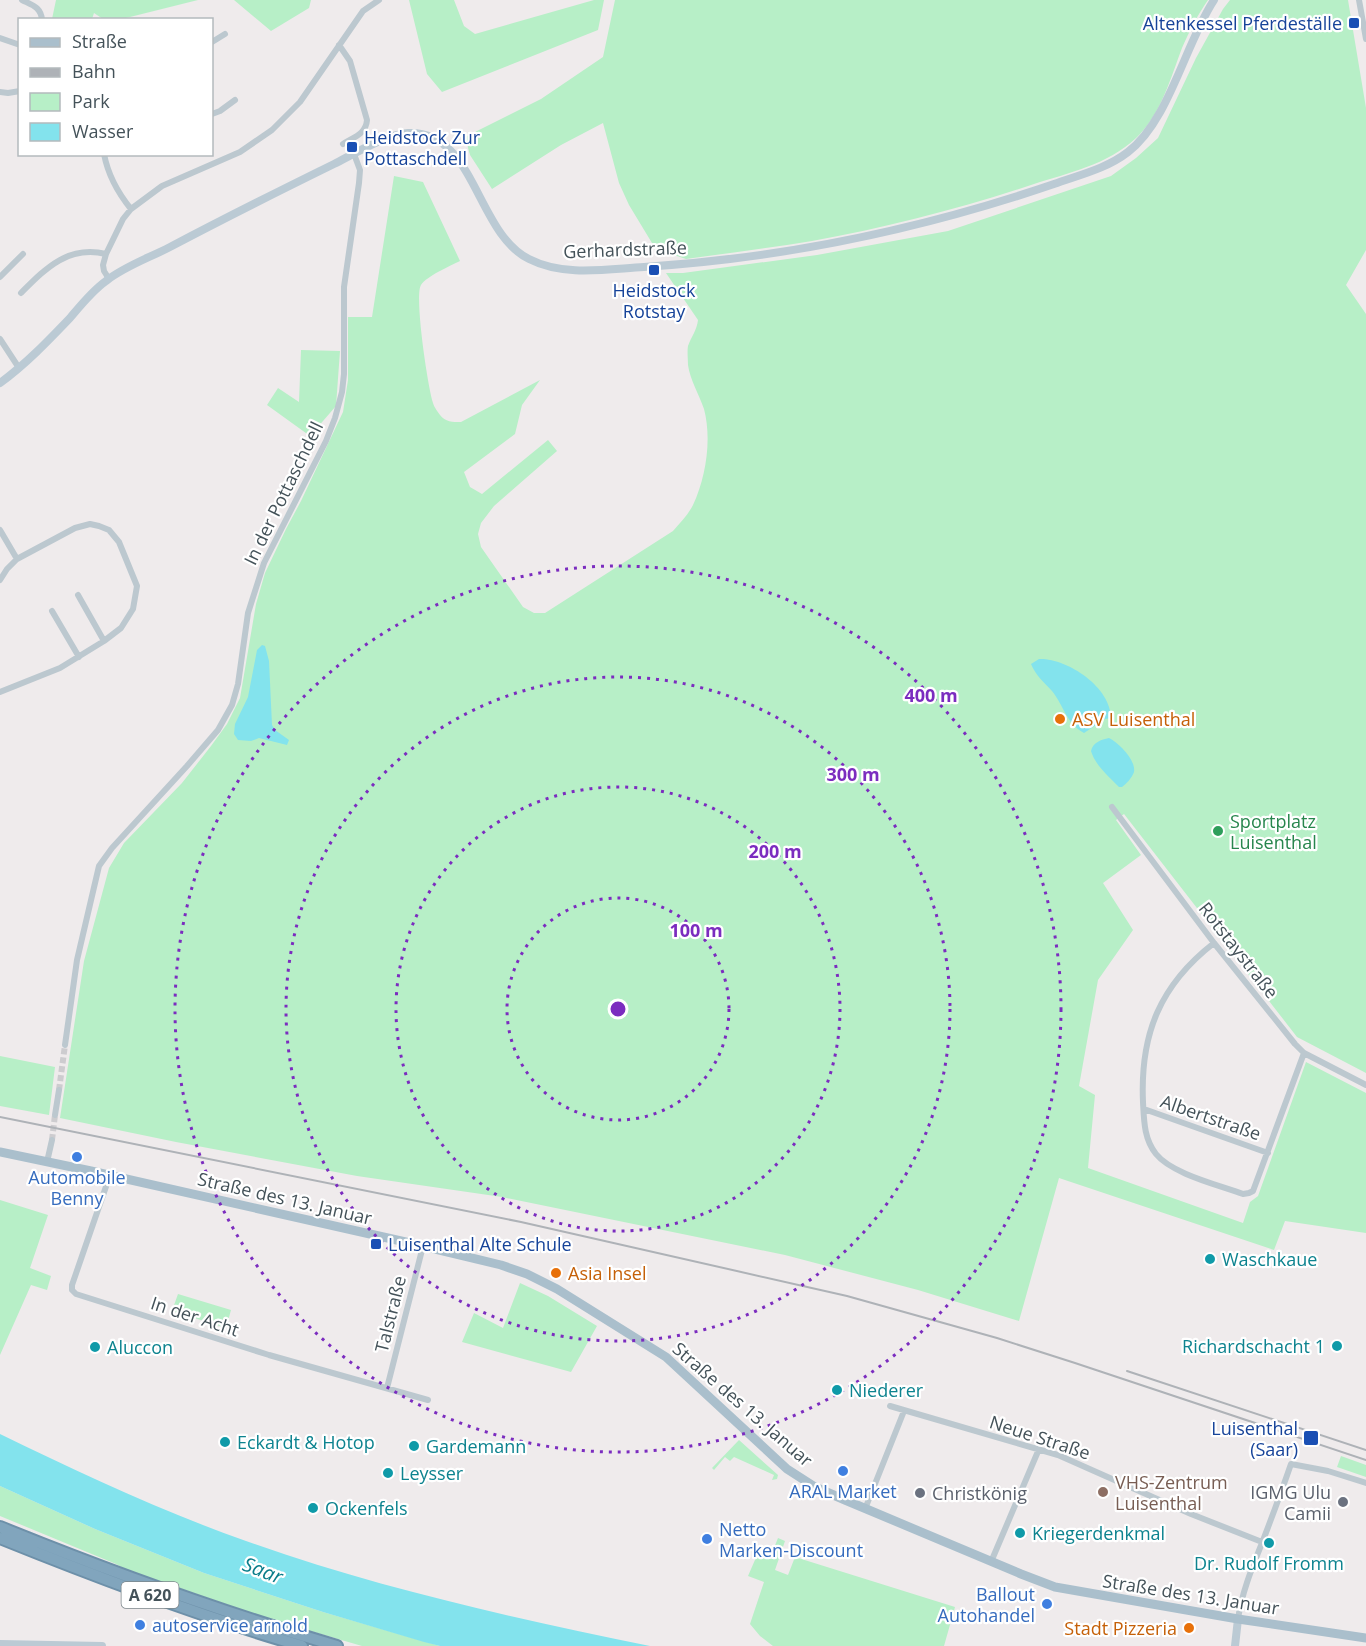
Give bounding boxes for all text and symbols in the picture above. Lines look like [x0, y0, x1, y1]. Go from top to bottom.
place label: Altenkessel Pferdeställe [1143, 11, 1342, 35]
marker: Altenkessel Pferdeställe [1347, 16, 1361, 30]
legend [18, 18, 213, 156]
text: Straße [72, 29, 127, 53]
text: Bahn [72, 59, 116, 83]
text: Park [72, 89, 110, 113]
text: Wasser [72, 119, 134, 143]
place label: Heidstock Zur Pottaschdell [364, 125, 481, 170]
marker: Heidstock Zur Pottaschdell [345, 140, 359, 154]
street label: Gerhardstraße [563, 235, 687, 263]
marker: Heidstock Rotstay [647, 263, 661, 277]
place label: Heidstock Rotstay [613, 278, 696, 323]
street label: In der Pottaschdell [238, 417, 328, 569]
text: 400 m [904, 683, 958, 707]
place label: ASV Luisenthal [1072, 707, 1195, 731]
marker: ASV Luisenthal [1053, 712, 1067, 726]
text: 300 m [826, 762, 880, 786]
place label: Sportplatz Luisenthal [1230, 809, 1317, 854]
marker: Sportplatz Luisenthal [1211, 824, 1225, 838]
text: 200 m [748, 839, 802, 863]
street label: Rotstaystraße [1194, 897, 1284, 1003]
text: 100 m [669, 918, 723, 942]
centre of rings [608, 999, 628, 1019]
street label: Albertstraße [1158, 1089, 1264, 1145]
marker: Automobile Benny [70, 1150, 84, 1164]
place label: Automobile Benny [28, 1165, 126, 1210]
street label: Straße des 13. Januar [195, 1166, 375, 1230]
place label: Luisenthal Alte Schule [388, 1232, 572, 1256]
marker: Luisenthal Alte Schule [369, 1237, 383, 1251]
place label: Waschkaue [1222, 1247, 1317, 1271]
marker: Waschkaue [1203, 1252, 1217, 1266]
place label: Asia Insel [568, 1261, 646, 1285]
marker: Asia Insel [549, 1266, 563, 1280]
street label: Talstraße [369, 1273, 411, 1355]
street label: In der Acht [148, 1290, 242, 1342]
place label: Richardschacht 1 [1182, 1334, 1325, 1358]
place label: Aluccon [107, 1335, 173, 1359]
street label: Straße des 13. Januar [668, 1336, 819, 1472]
marker: Richardschacht 1 [1330, 1339, 1344, 1353]
marker: Aluccon [88, 1340, 102, 1354]
place label: Niederer [849, 1378, 924, 1402]
marker: Niederer [830, 1383, 844, 1397]
street label: Neue Straße [987, 1409, 1093, 1465]
place label: Luisenthal (Saar) [1211, 1416, 1298, 1461]
marker: Luisenthal (Saar) [1302, 1429, 1320, 1447]
place label: Eckardt & Hotop [237, 1430, 375, 1454]
place label: Gardemann [426, 1434, 526, 1458]
marker: Eckardt & Hotop [218, 1435, 232, 1449]
marker: Gardemann [407, 1439, 421, 1453]
place label: Leysser [400, 1461, 464, 1485]
marker: ARAL Market [836, 1464, 850, 1478]
marker: Leysser [381, 1466, 395, 1480]
place label: VHS-Zentrum Luisenthal [1115, 1470, 1228, 1515]
place label: ARAL Market [789, 1479, 897, 1503]
place label: IGMG Ulu Camii [1250, 1480, 1331, 1525]
place label: Christkönig [932, 1481, 1027, 1505]
marker: VHS-Zentrum Luisenthal [1096, 1485, 1110, 1499]
marker: Christkönig [913, 1486, 927, 1500]
marker: IGMG Ulu Camii [1336, 1495, 1350, 1509]
place label: Ockenfels [325, 1496, 408, 1520]
marker: Ockenfels [306, 1501, 320, 1515]
place label: Netto Marken-Discount [719, 1517, 863, 1562]
place label: Kriegerdenkmal [1032, 1521, 1165, 1545]
marker: Kriegerdenkmal [1013, 1526, 1027, 1540]
marker: Netto Marken-Discount [700, 1532, 714, 1546]
marker: Dr. Rudolf Fromm [1262, 1536, 1276, 1550]
water label: Saar [239, 1550, 288, 1590]
place label: Dr. Rudolf Fromm [1194, 1551, 1344, 1575]
street label: Straße des 13. Januar [1101, 1568, 1282, 1620]
road number: A 620 [122, 1582, 178, 1608]
place label: Ballout Autohandel [938, 1582, 1035, 1627]
marker: Ballout Autohandel [1040, 1597, 1054, 1611]
place label: autoservice arnold [152, 1613, 308, 1637]
place label: Stadt Pizzeria [1064, 1616, 1177, 1640]
marker: autoservice arnold [133, 1618, 147, 1632]
marker: Stadt Pizzeria [1182, 1621, 1196, 1635]

